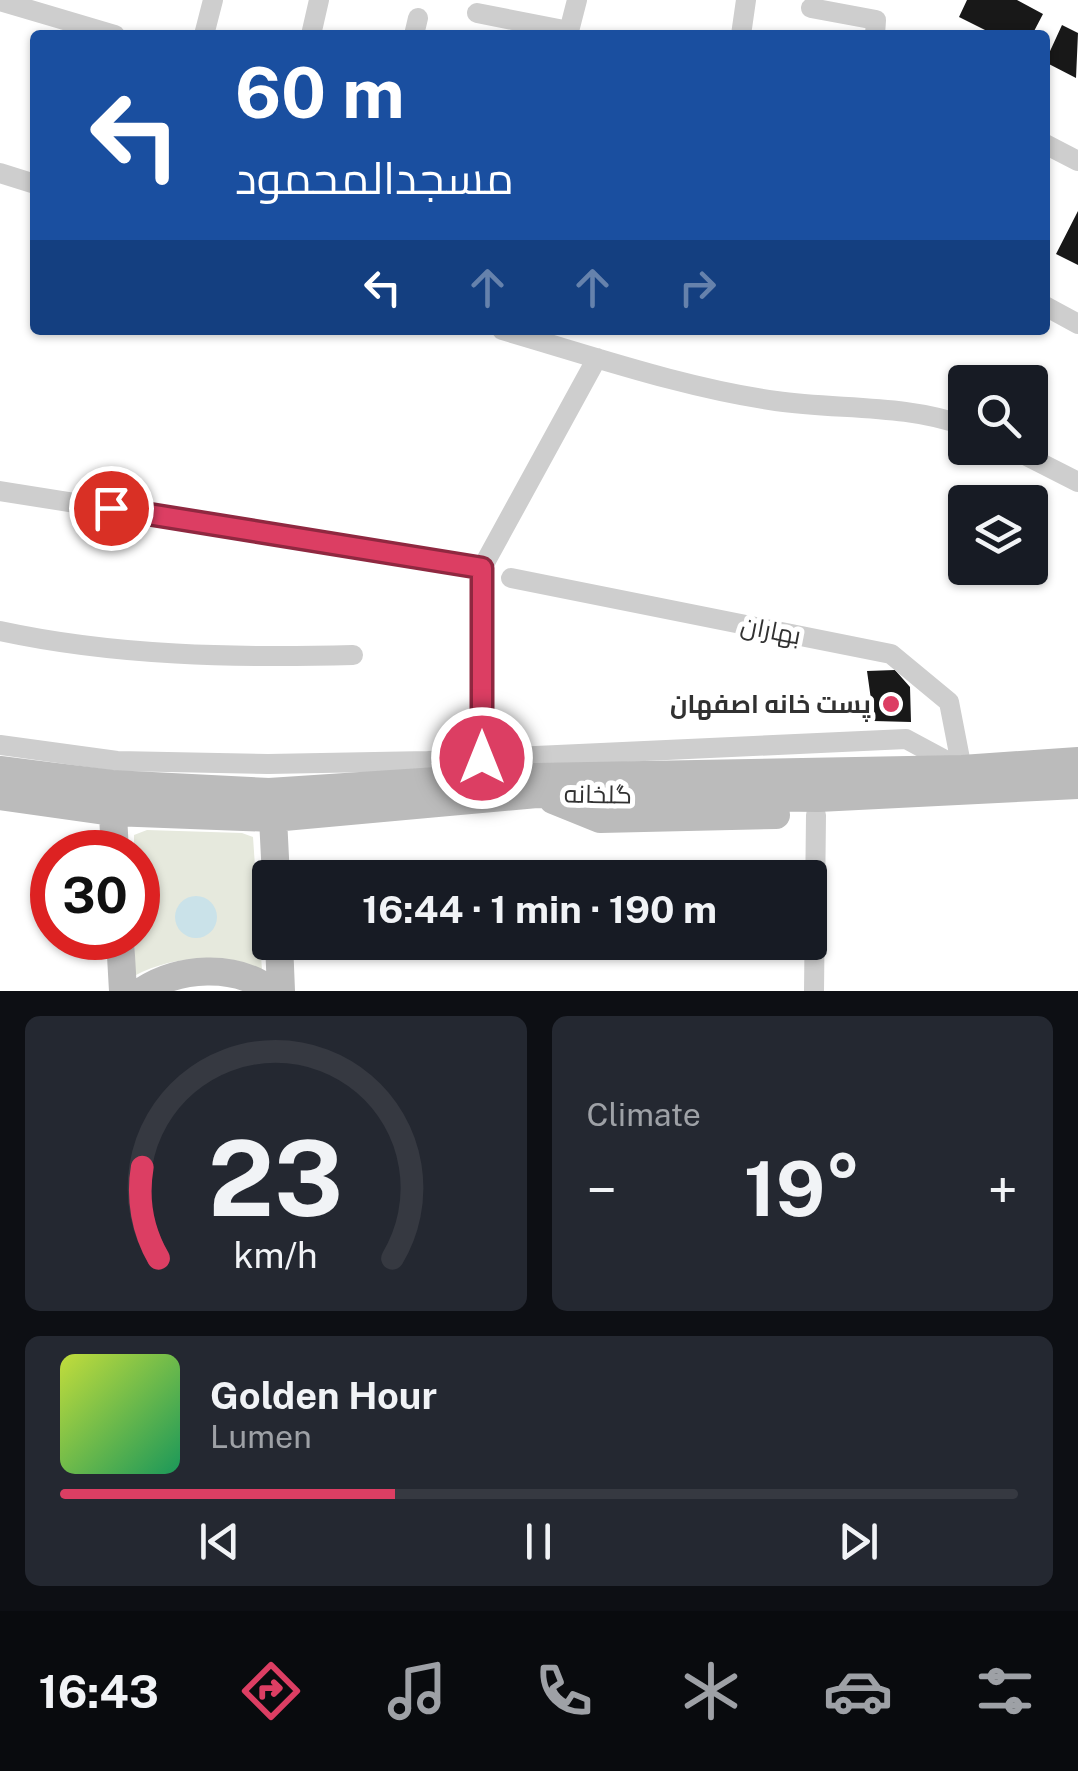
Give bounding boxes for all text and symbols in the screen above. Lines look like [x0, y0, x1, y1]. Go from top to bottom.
text: 60 m [235, 51, 405, 134]
icon: left [70, 70, 200, 200]
text: مسجدالمحمود [235, 151, 514, 204]
icon: left [355, 260, 410, 315]
icon: ahead [460, 260, 515, 315]
icon: ahead [565, 260, 620, 315]
icon: right [670, 260, 725, 315]
map controls [948, 365, 1048, 585]
button: search [948, 365, 1048, 465]
pin [69, 466, 154, 551]
icon: arrive [84, 481, 139, 536]
button: layers [948, 485, 1048, 585]
street label: بهاران [738, 610, 804, 650]
place label: پست خانه اصفهان [670, 689, 871, 722]
marker: پست خانه اصفهان [880, 693, 902, 715]
position arrow [430, 706, 534, 810]
street label: گلخانه [564, 778, 632, 810]
speed limit sign: 30 [30, 830, 160, 960]
text: 16:44 · 1 min · 190 m [362, 887, 717, 932]
text: Climate [587, 1096, 701, 1133]
text: 23 [208, 1117, 343, 1239]
text: 19° [744, 1145, 861, 1233]
text: − [587, 1158, 617, 1222]
text: + [987, 1158, 1018, 1222]
text: km/h [234, 1234, 318, 1276]
text: Golden Hour [210, 1373, 437, 1418]
text: Lumen [210, 1418, 312, 1455]
icon: previous [192, 1514, 247, 1569]
icon: pause [511, 1514, 566, 1569]
icon: next [831, 1514, 886, 1569]
icon: directions [236, 1656, 306, 1726]
icon: music [382, 1656, 452, 1726]
icon: phone [529, 1656, 599, 1726]
icon: climate [676, 1656, 746, 1726]
icon: car [823, 1656, 893, 1726]
icon: filters [970, 1656, 1040, 1726]
text: 16:43 [38, 1665, 159, 1718]

